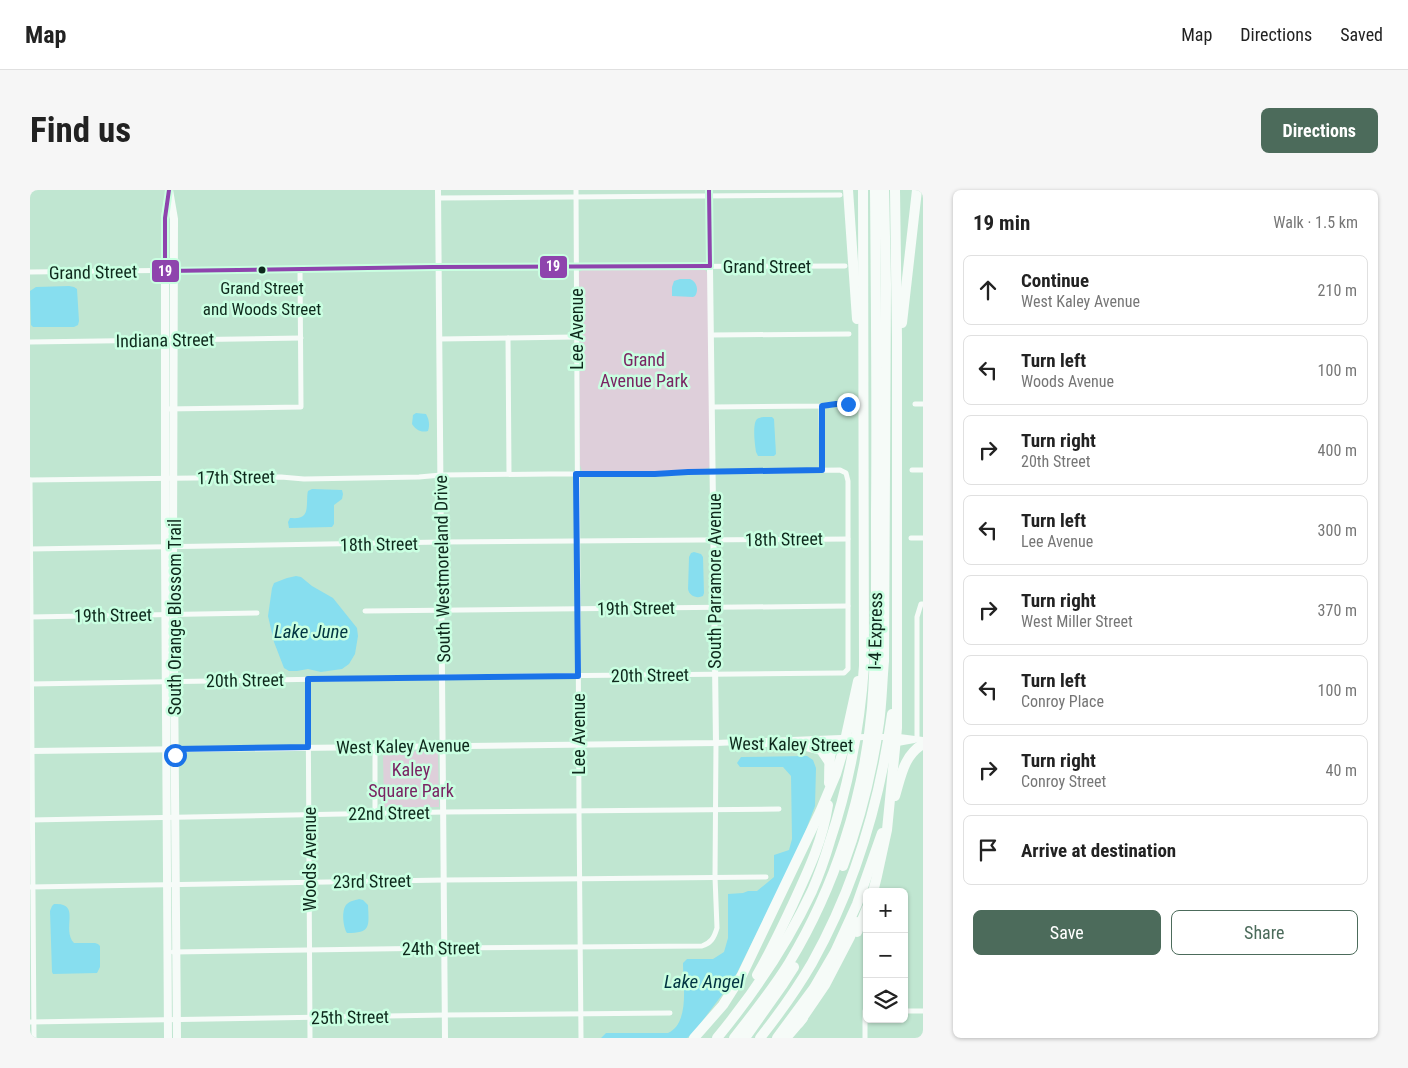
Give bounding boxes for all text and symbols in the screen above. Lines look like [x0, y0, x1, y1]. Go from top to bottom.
text: Map [25, 21, 66, 49]
text: Map [1181, 24, 1212, 45]
text: Directions [1240, 24, 1312, 45]
text: Saved [1340, 24, 1383, 45]
button: Directions [1261, 108, 1378, 153]
text: Find us [30, 110, 131, 151]
text: 19 min [973, 211, 1030, 235]
text: Walk · 1.5 km [1273, 213, 1358, 232]
line badge: 19 [539, 255, 568, 279]
street label: Grand Street [723, 256, 811, 277]
text: 19 [546, 258, 560, 274]
line badge: 19 [151, 259, 180, 283]
street label: Grand Street [49, 261, 137, 283]
text: 19 [158, 263, 172, 279]
marker: Grand Street and Woods Street [257, 265, 267, 275]
text: Continue [1021, 269, 1089, 292]
icon: ahead [974, 276, 1002, 304]
place label: Grand Street and Woods Street [203, 278, 321, 319]
text: 210 m [1318, 281, 1357, 300]
street label: Lee Avenue [566, 288, 587, 370]
text: West Kaley Avenue [1021, 292, 1140, 311]
street label: Indiana Street [116, 329, 214, 351]
park label: Grand Avenue Park [600, 349, 688, 391]
text: Turn left [1021, 349, 1086, 372]
icon: left [974, 356, 1002, 384]
text: 100 m [1318, 361, 1357, 380]
text: Woods Avenue [1021, 372, 1114, 391]
route end [837, 393, 860, 416]
text: Turn right [1021, 429, 1096, 452]
icon: right [974, 436, 1002, 464]
text: 400 m [1318, 441, 1357, 460]
text: 20th Street [1021, 452, 1090, 471]
street label: 17th Street [197, 466, 275, 488]
street label: South Westmoreland Drive [430, 475, 454, 663]
street label: South Parramore Avenue [704, 493, 725, 669]
text: Turn left [1021, 509, 1086, 532]
icon: left [974, 516, 1002, 544]
street label: South Orange Blossom Trail [164, 519, 185, 715]
text: 300 m [1318, 521, 1357, 540]
street label: 18th Street [745, 528, 823, 550]
text: Lee Avenue [1021, 532, 1093, 551]
street label: 18th Street [340, 533, 418, 555]
text: Turn right [1021, 589, 1096, 612]
street label: I-4 Express [864, 592, 886, 670]
icon: right [974, 596, 1002, 624]
street label: 19th Street [597, 597, 675, 619]
text: 370 m [1318, 601, 1357, 620]
street label: 19th Street [74, 604, 152, 626]
text: West Miller Street [1021, 612, 1133, 631]
water label: Lake June [274, 620, 348, 643]
street label: 20th Street [611, 664, 689, 686]
street label: 20th Street [206, 669, 284, 691]
text: Turn left [1021, 669, 1086, 692]
icon: left [974, 676, 1002, 704]
text: 100 m [1318, 681, 1357, 700]
text: Conroy Place [1021, 692, 1104, 711]
street label: Lee Avenue [568, 693, 589, 775]
street label: West Kaley Street [729, 732, 853, 756]
street label: West Kaley Avenue [336, 734, 470, 758]
route start [164, 744, 187, 767]
text: Turn right [1021, 749, 1096, 772]
icon: right [974, 756, 1002, 784]
park label: Kaley Square Park [368, 759, 454, 801]
text: 40 m [1325, 761, 1357, 780]
text: Conroy Street [1021, 772, 1106, 791]
street label: 22nd Street [348, 802, 430, 824]
street label: Woods Avenue [299, 807, 320, 911]
icon: arrive [974, 836, 1002, 864]
text: Arrive at destination [1021, 839, 1176, 862]
street label: 23rd Street [333, 870, 411, 892]
map controls [863, 888, 908, 1023]
button: + [863, 888, 908, 933]
button: Save [973, 910, 1161, 955]
button: Share [1171, 910, 1358, 955]
button: − [863, 933, 908, 978]
street label: 24th Street [402, 937, 480, 959]
water label: Lake Angel [664, 970, 745, 993]
button: layers [863, 978, 908, 1023]
street label: 25th Street [311, 1006, 389, 1028]

